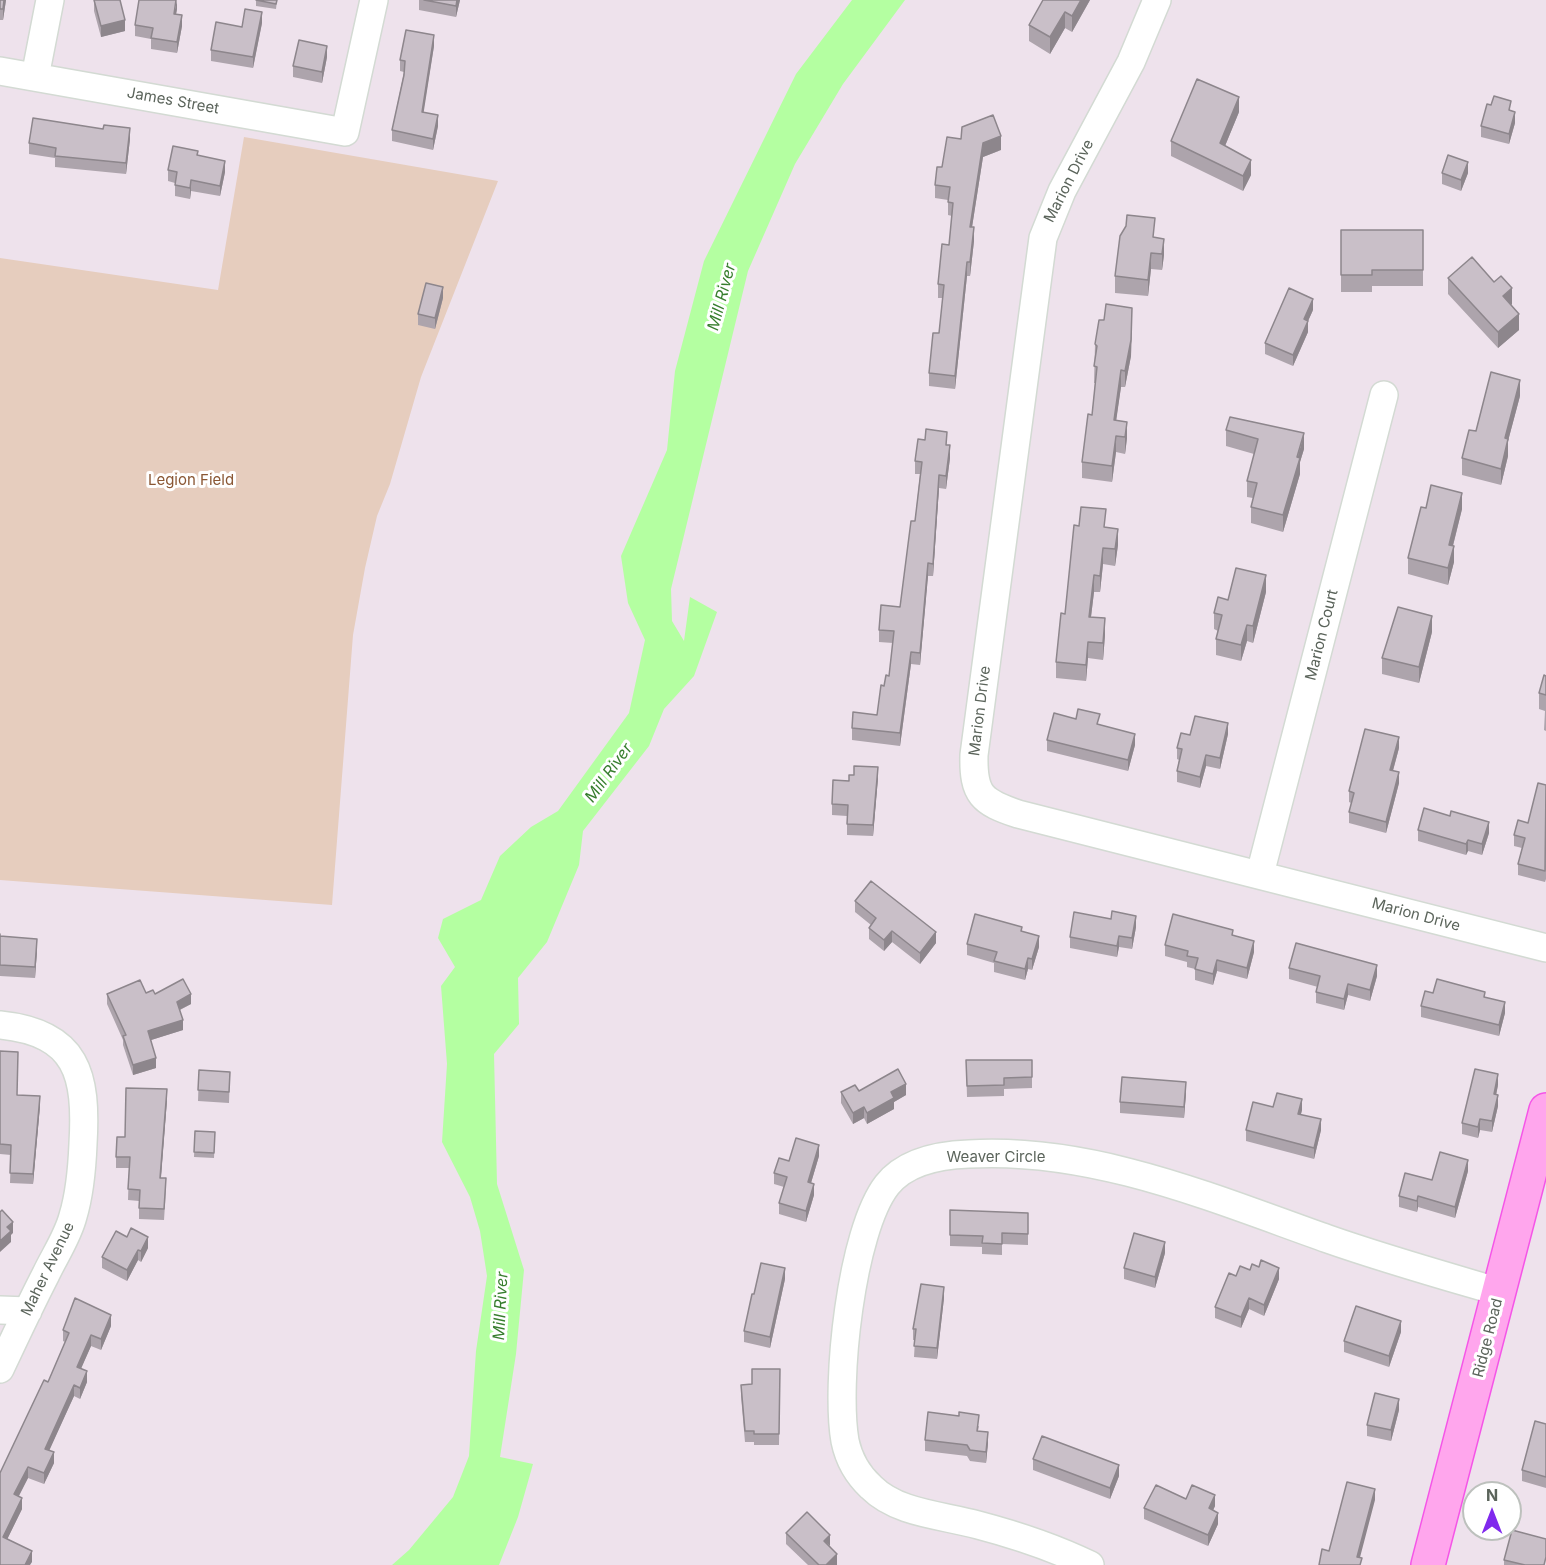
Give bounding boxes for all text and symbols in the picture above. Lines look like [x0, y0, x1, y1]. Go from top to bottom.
street label: James Street [125, 84, 221, 118]
street label: Marion Drive [1040, 136, 1098, 226]
water label: Mill River [704, 261, 740, 333]
park label: Legion Field [148, 471, 234, 489]
street label: Marion Court [1302, 588, 1342, 682]
street label: Marion Drive [966, 665, 994, 757]
water label: Mill River [581, 740, 637, 806]
street label: Marion Drive [1370, 895, 1462, 935]
street label: Weaver Circle [947, 1148, 1045, 1166]
street label: Maher Avenue [18, 1219, 78, 1319]
water label: Mill River [490, 1271, 512, 1341]
street label: Ridge Road [1469, 1297, 1507, 1379]
north arrow [1462, 1481, 1522, 1541]
text: N [1486, 1485, 1498, 1505]

